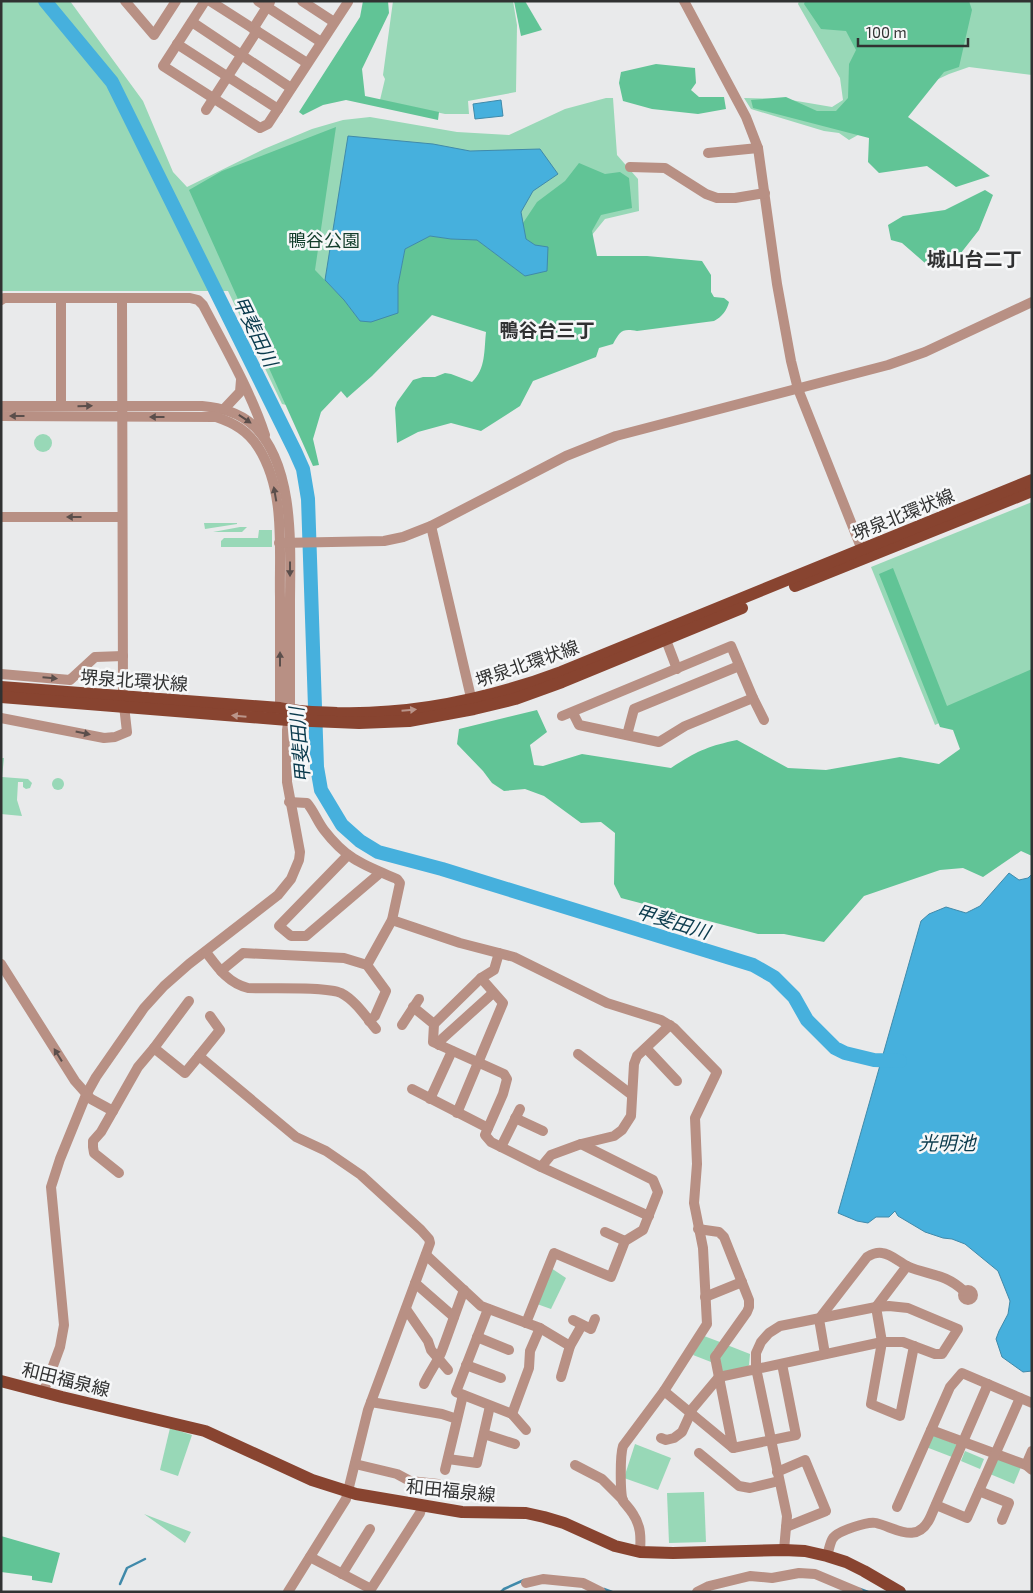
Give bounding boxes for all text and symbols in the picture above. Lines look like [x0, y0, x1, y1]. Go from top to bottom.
scale bar [858, 15, 968, 47]
text: 100 m [866, 23, 907, 41]
park label: 鴨谷公園 [288, 229, 360, 251]
district label: 城山台二丁 [926, 247, 1022, 270]
water label: 甲斐田川 [229, 292, 284, 372]
district label: 鴨谷台三丁 [499, 318, 595, 341]
one-way arrow [77, 402, 93, 410]
one-way arrow [9, 412, 25, 420]
one-way arrow [149, 413, 165, 421]
one-way arrow [238, 414, 251, 424]
street label: 堺泉北環状線 [849, 484, 957, 544]
one-way arrow [271, 486, 279, 502]
one-way arrow [65, 513, 81, 521]
one-way arrow [286, 561, 294, 577]
street label: 堺泉北環状線 [472, 635, 582, 691]
one-way arrow [276, 651, 284, 667]
street label: 堺泉北環状線 [79, 665, 189, 695]
one-way arrow [42, 674, 58, 682]
water label: 甲斐田川 [284, 704, 314, 784]
one-way arrow [401, 706, 417, 714]
one-way arrow [231, 712, 247, 720]
one-way arrow [76, 730, 92, 738]
water label: 甲斐田川 [633, 899, 715, 944]
one-way arrow [54, 1049, 63, 1062]
water label: 光明池 [918, 1131, 977, 1154]
street label: 和田福泉線 [20, 1357, 112, 1401]
street label: 和田福泉線 [405, 1474, 497, 1506]

